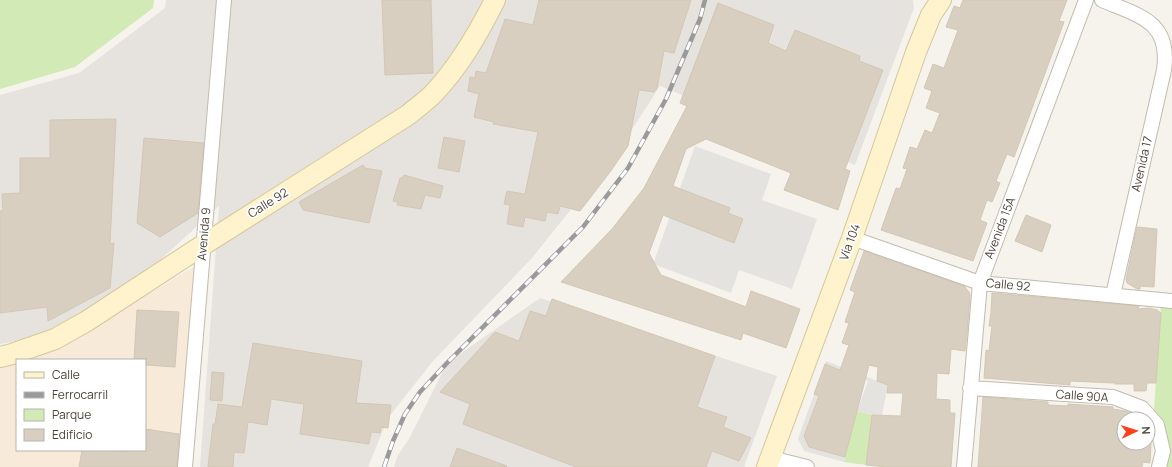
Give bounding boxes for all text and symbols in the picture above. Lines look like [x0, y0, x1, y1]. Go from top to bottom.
street label: Avenida 17 [1127, 134, 1156, 193]
street label: Calle 92 [244, 183, 291, 222]
street label: Avenida 15A [980, 194, 1019, 261]
street label: Avenida 9 [193, 207, 214, 261]
street label: Vía 104 [835, 221, 864, 263]
street label: Calle 92 [985, 274, 1031, 295]
legend [16, 359, 146, 451]
text: Calle [52, 366, 80, 383]
street label: Calle 90A [1055, 385, 1109, 406]
text: Ferrocarril [52, 386, 108, 403]
text: Parque [52, 406, 91, 423]
north arrow [1116, 411, 1156, 451]
text: Edificio [52, 426, 92, 443]
text: N [1139, 426, 1154, 435]

